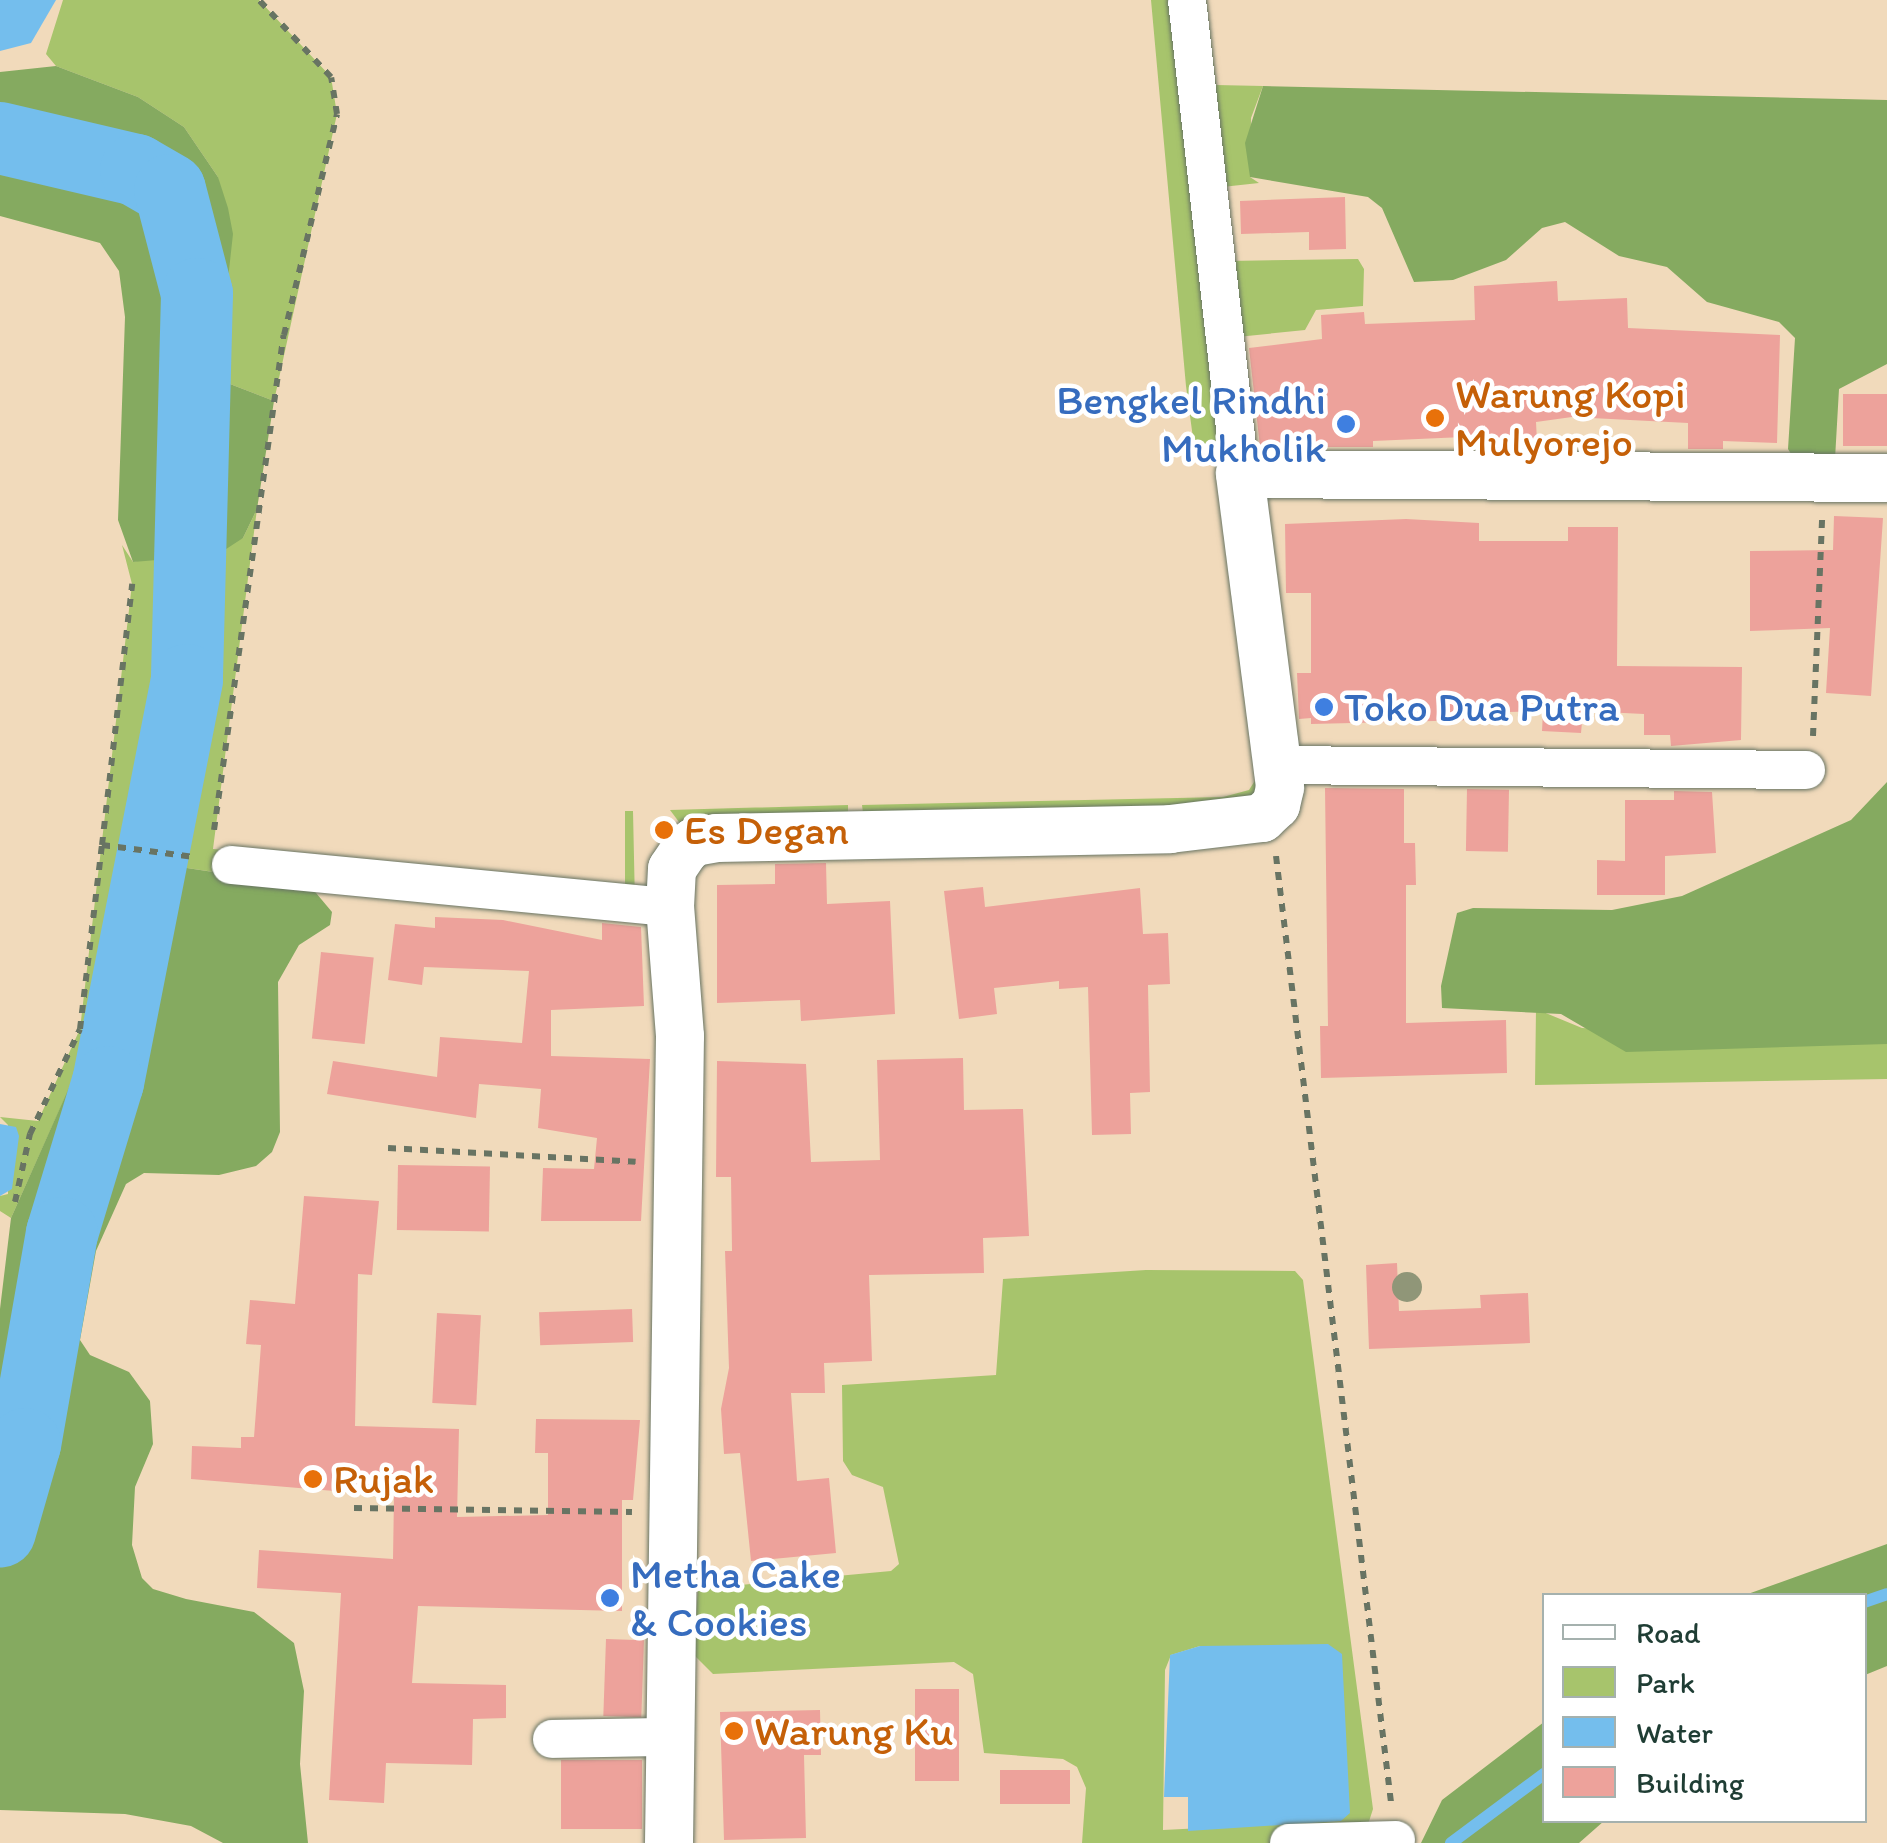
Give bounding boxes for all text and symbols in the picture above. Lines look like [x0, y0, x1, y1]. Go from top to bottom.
place label: Warung Kopi Mulyorejo [1455, 369, 1685, 468]
place label: Bengkel Rindhi Mukholik [1055, 375, 1326, 474]
marker: Warung Kopi Mulyorejo [1424, 407, 1446, 429]
marker: Bengkel Rindhi Mukholik [1335, 413, 1357, 435]
place label: Toko Dua Putra [1344, 682, 1618, 732]
marker: Toko Dua Putra [1313, 696, 1335, 718]
place label: Es Degan [684, 805, 848, 855]
marker: Es Degan [653, 819, 675, 841]
place label: Rujak [333, 1454, 434, 1504]
marker: Rujak [302, 1468, 324, 1490]
place label: Metha Cake & Cookies [630, 1549, 841, 1648]
marker: Metha Cake & Cookies [599, 1587, 621, 1609]
legend [1542, 1593, 1867, 1823]
text: Road [1636, 1614, 1701, 1651]
text: Park [1636, 1664, 1695, 1701]
place label: Warung Ku [754, 1706, 953, 1756]
text: Water [1636, 1714, 1713, 1751]
marker: Warung Ku [723, 1720, 745, 1742]
text: Building [1636, 1764, 1744, 1801]

